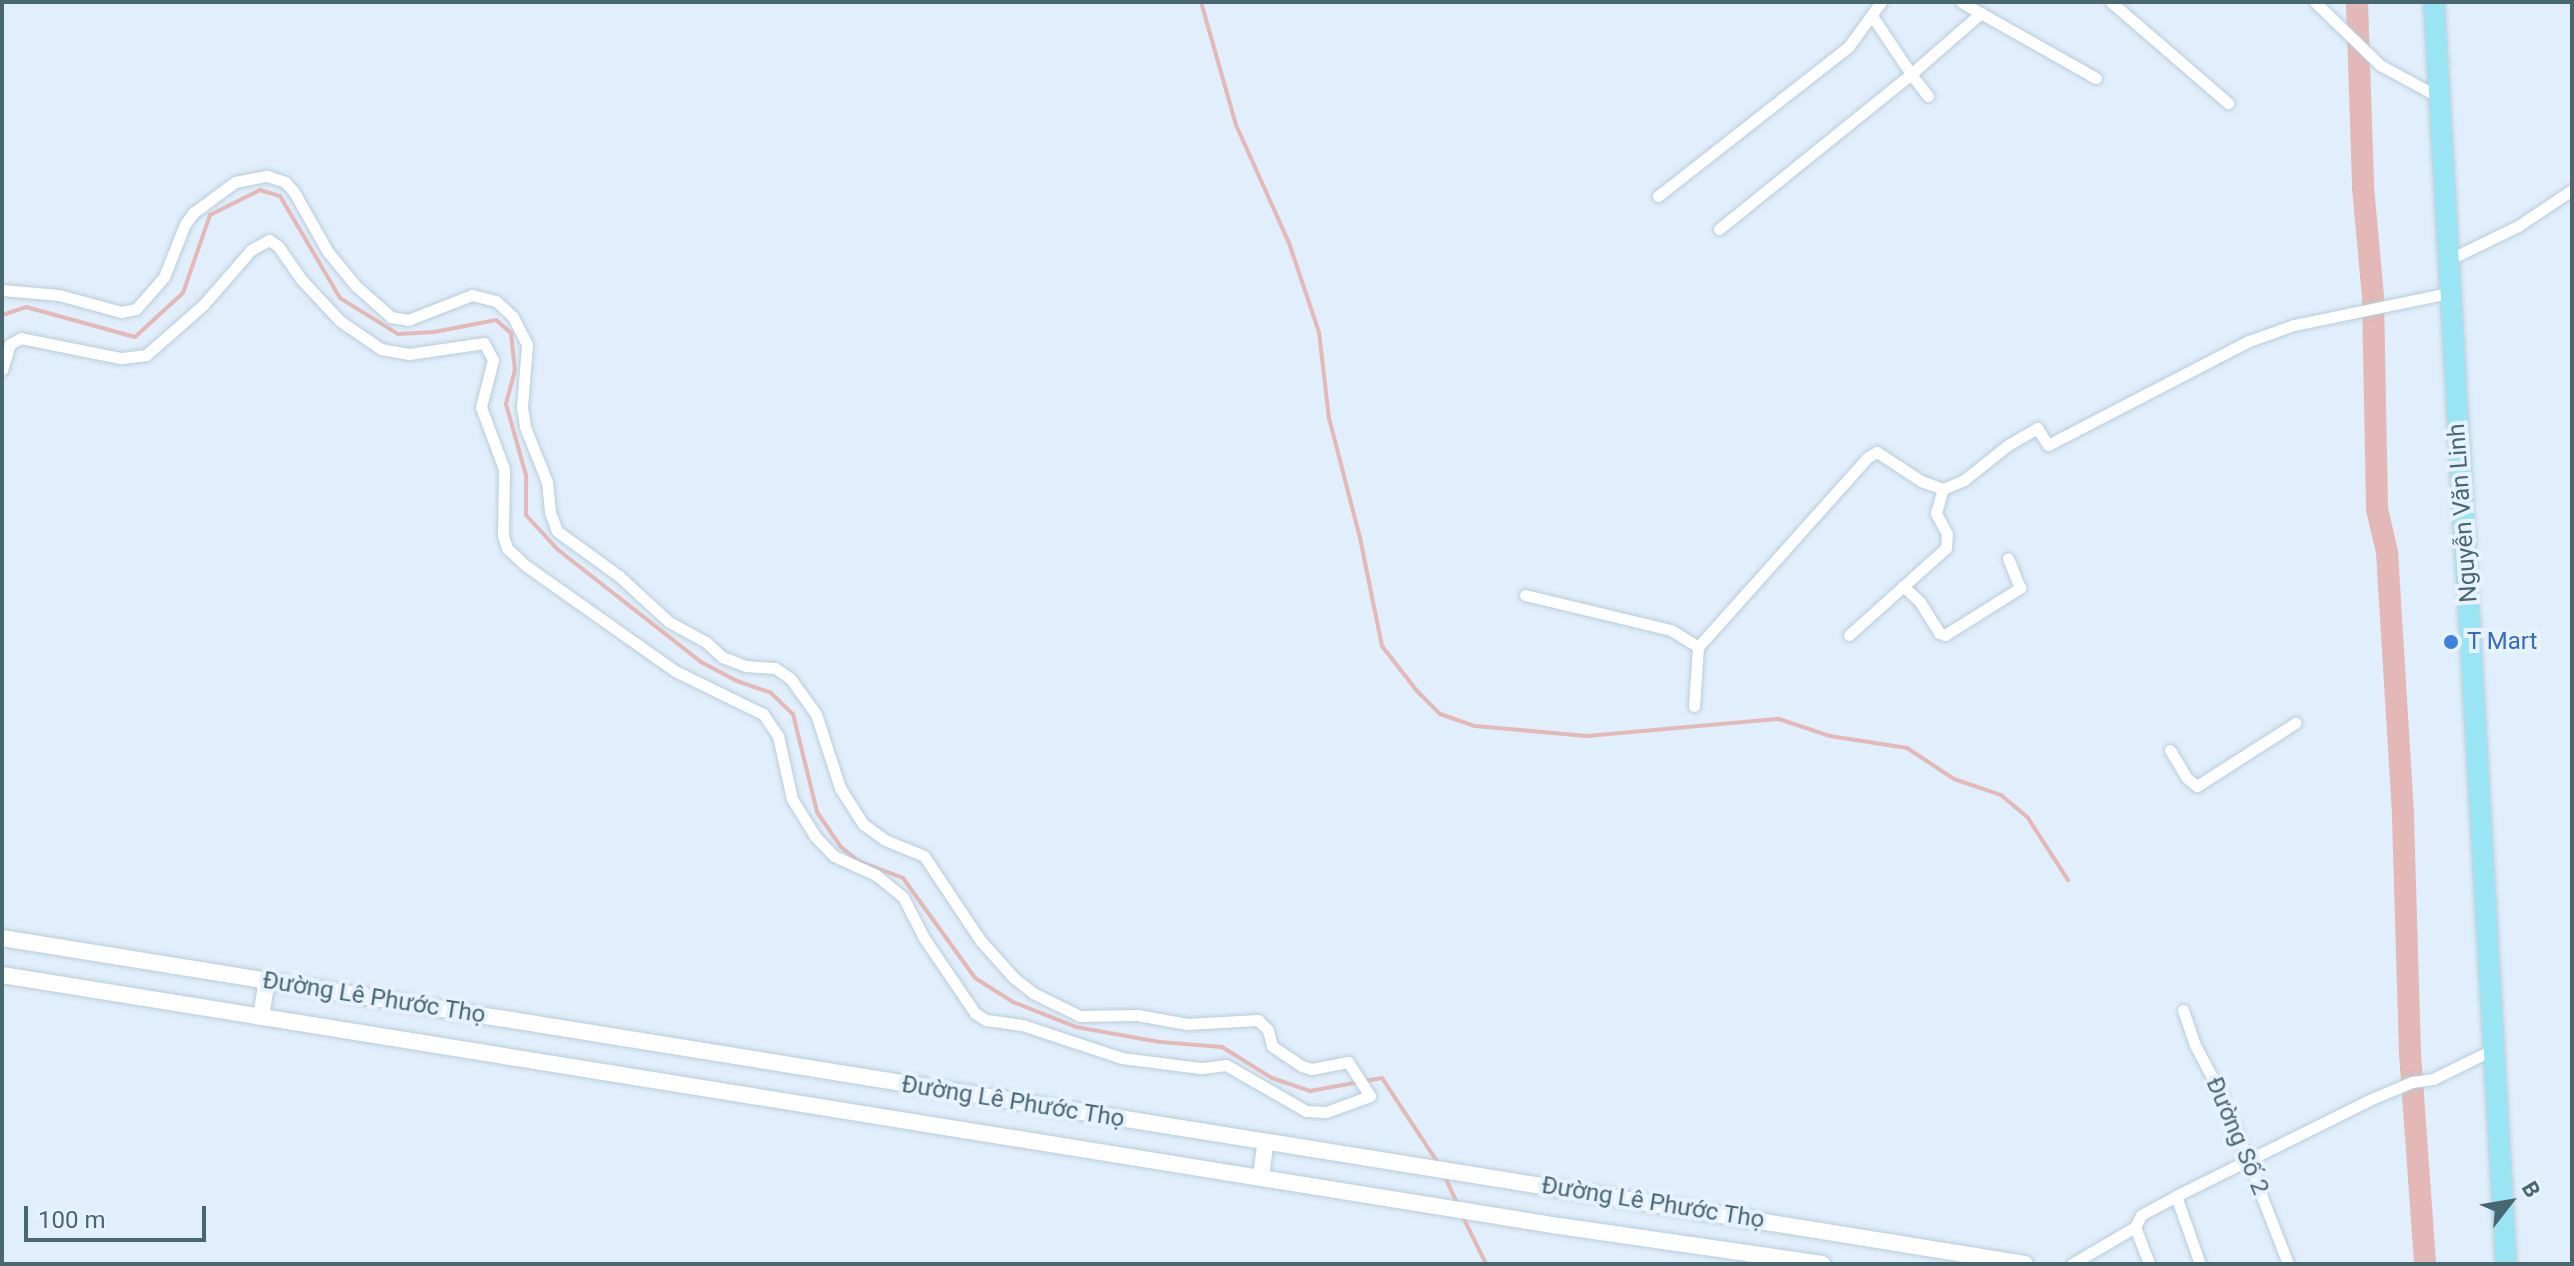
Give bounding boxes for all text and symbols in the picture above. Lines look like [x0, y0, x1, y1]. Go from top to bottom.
street label: Nguyễn Văn Linh [2442, 423, 2484, 603]
place label: T Mart [2467, 628, 2538, 656]
marker: T Mart [2442, 633, 2460, 651]
street label: Đường Lê Phước Thọ [260, 966, 488, 1030]
street label: Đường Lê Phước Thọ [899, 1070, 1127, 1134]
street label: Đường Số 2 [2199, 1073, 2275, 1199]
north arrow [2470, 1162, 2550, 1242]
street label: Đường Lê Phước Thọ [1539, 1171, 1767, 1235]
text: B [2517, 1177, 2545, 1202]
scale bar [28, 1190, 210, 1240]
text: 100 m [38, 1206, 105, 1234]

